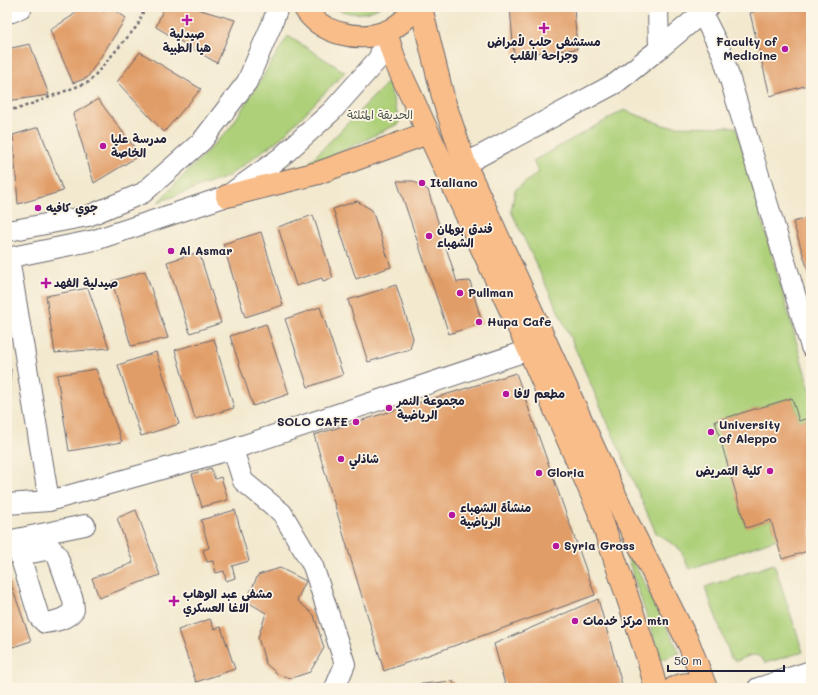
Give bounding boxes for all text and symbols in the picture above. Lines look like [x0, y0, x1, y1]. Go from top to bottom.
marker: صيدلية هيا الطبية [182, 15, 192, 25]
marker: مستشفى حلب لأمراض وجراحة القلب [538, 22, 550, 34]
place label: صيدلية هيا الطبية [163, 25, 211, 55]
place label: مستشفى حلب لأمراض وجراحة القلب [487, 33, 601, 63]
place label: Faculty of Medicine [716, 33, 778, 63]
marker: Faculty of Medicine [780, 44, 790, 54]
park label: الحديقة المثلثة [347, 106, 413, 122]
place label: مدرسة عليا الخاصة [111, 130, 167, 160]
marker: مدرسة عليا الخاصة [98, 141, 108, 151]
place label: Italiano [430, 174, 478, 190]
marker: Italiano [417, 178, 427, 188]
place label: جوي كافيه [46, 199, 98, 217]
marker: جوي كافيه [33, 203, 43, 213]
place label: فندق بولمان الشهباء [437, 220, 493, 250]
marker: فندق بولمان الشهباء [424, 231, 434, 241]
place label: Al Asmar [179, 242, 233, 258]
marker: Al Asmar [166, 246, 176, 256]
place label: صيدلية الفهد [54, 274, 118, 290]
marker: صيدلية الفهد [41, 278, 51, 288]
place label: Pullman [468, 284, 513, 300]
marker: Pullman [455, 288, 465, 298]
place label: Hupa Cafe [487, 313, 551, 329]
marker: Hupa Cafe [474, 317, 484, 327]
place label: مطعم لافا [514, 385, 565, 403]
marker: مطعم لافا [501, 389, 511, 399]
place label: مجموعة النمر الرياضية [396, 392, 465, 422]
marker: مجموعة النمر الرياضية [384, 403, 394, 413]
place label: SOLO CAFE [277, 413, 348, 429]
place label: University of Aleppo [719, 416, 781, 446]
marker: SOLO CAFE [351, 417, 361, 427]
marker: University of Aleppo [706, 427, 716, 437]
place label: شاذلي [349, 450, 379, 470]
marker: شاذلي [336, 454, 346, 464]
place label: كلية التمريض [696, 462, 763, 478]
place label: Gloria [547, 464, 584, 480]
marker: كلية التمريض [765, 466, 775, 476]
marker: Gloria [534, 468, 544, 478]
place label: منشأة الشهباء الرياضية [460, 499, 531, 529]
marker: منشأة الشهباء الرياضية [447, 510, 457, 520]
place label: Syria Gross [564, 537, 635, 553]
marker: Syria Gross [551, 541, 561, 551]
place label: مشفى عبد الوهاب الاغا العسكري [183, 585, 273, 617]
marker: مشفى عبد الوهاب الاغا العسكري [168, 595, 180, 607]
place label: مركز خدمات mtn [583, 612, 669, 628]
marker: مركز خدمات mtn [570, 616, 580, 626]
scale bar [668, 647, 784, 673]
text: 50 m [674, 652, 702, 668]

